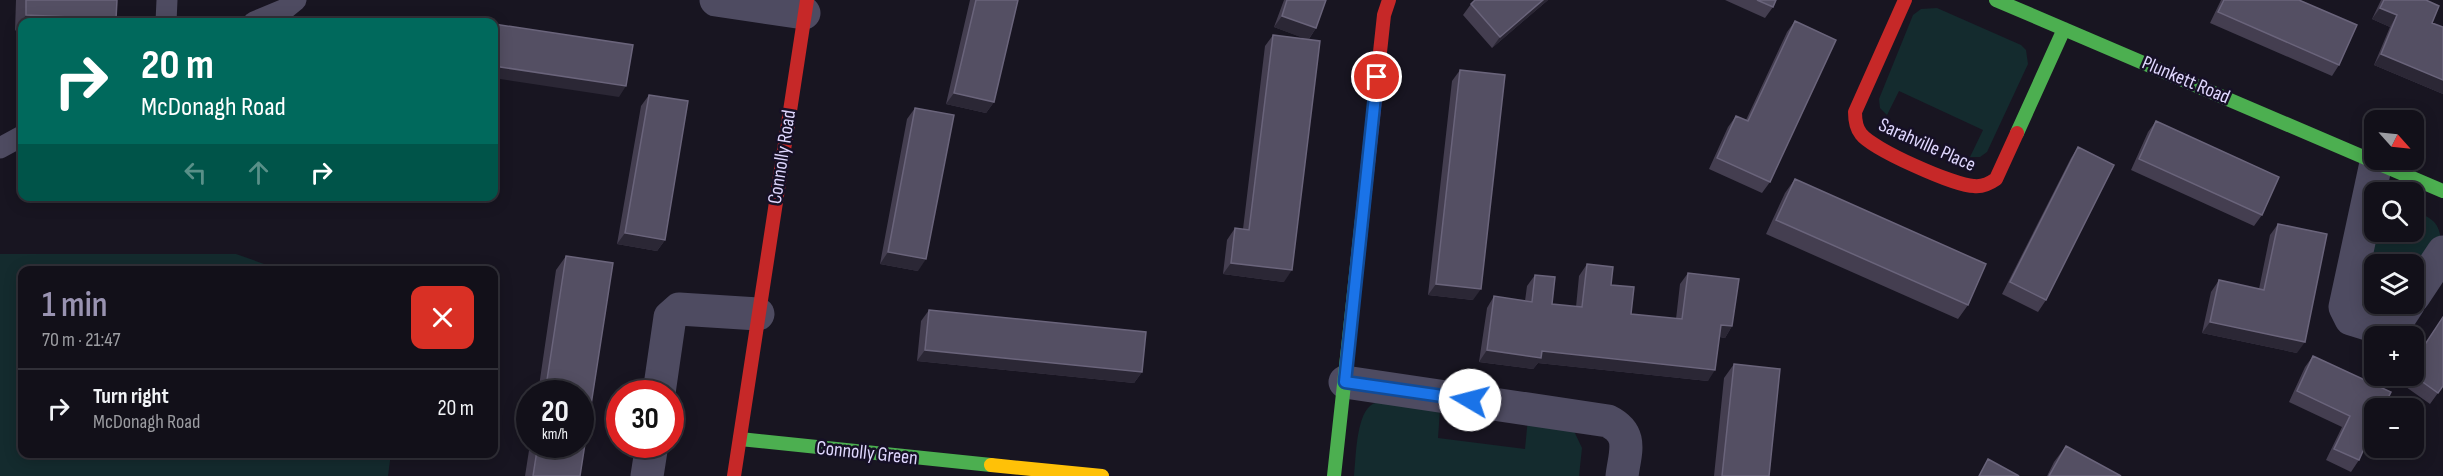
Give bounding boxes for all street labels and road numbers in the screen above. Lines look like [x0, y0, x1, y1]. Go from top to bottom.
street label: Plunkett Road [2138, 51, 2234, 109]
street label: Connolly Road [763, 108, 801, 206]
street label: Sarahville Place [1875, 113, 1979, 177]
street label: Connolly Green [815, 436, 919, 470]

